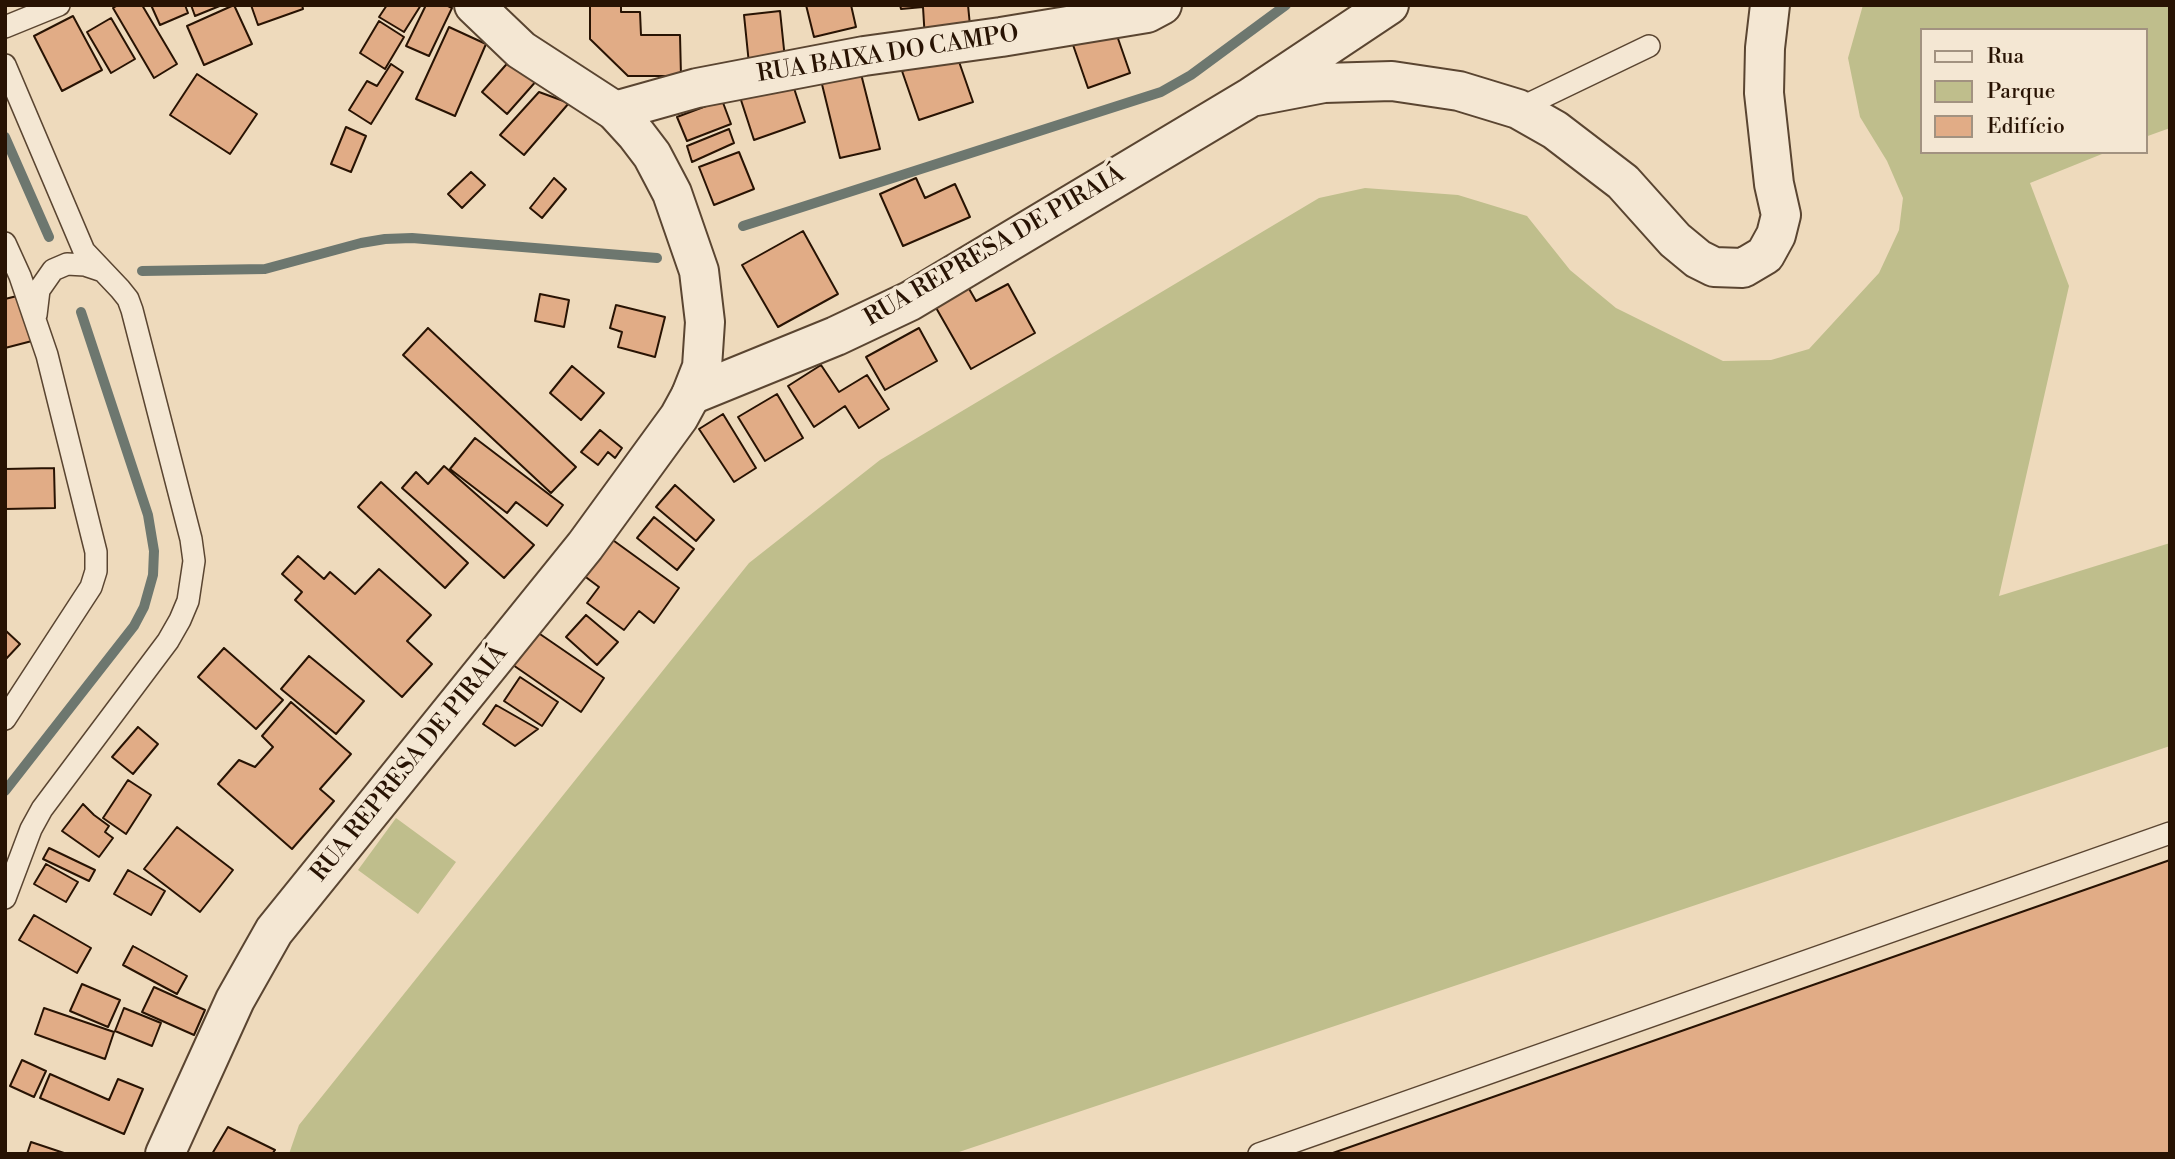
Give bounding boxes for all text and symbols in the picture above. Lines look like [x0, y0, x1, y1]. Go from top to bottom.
street label: RUA BAIXA DO CAMPO [755, 20, 1021, 90]
legend [1920, 28, 2147, 154]
text: Rua [1987, 44, 2024, 70]
text: Parque [1987, 79, 2055, 105]
text: Edifício [1987, 114, 2065, 140]
street label: RUA REPRESA DE PIRAIÁ [860, 161, 1130, 333]
street label: RUA REPRESA DE PIRAIÁ [306, 640, 514, 888]

